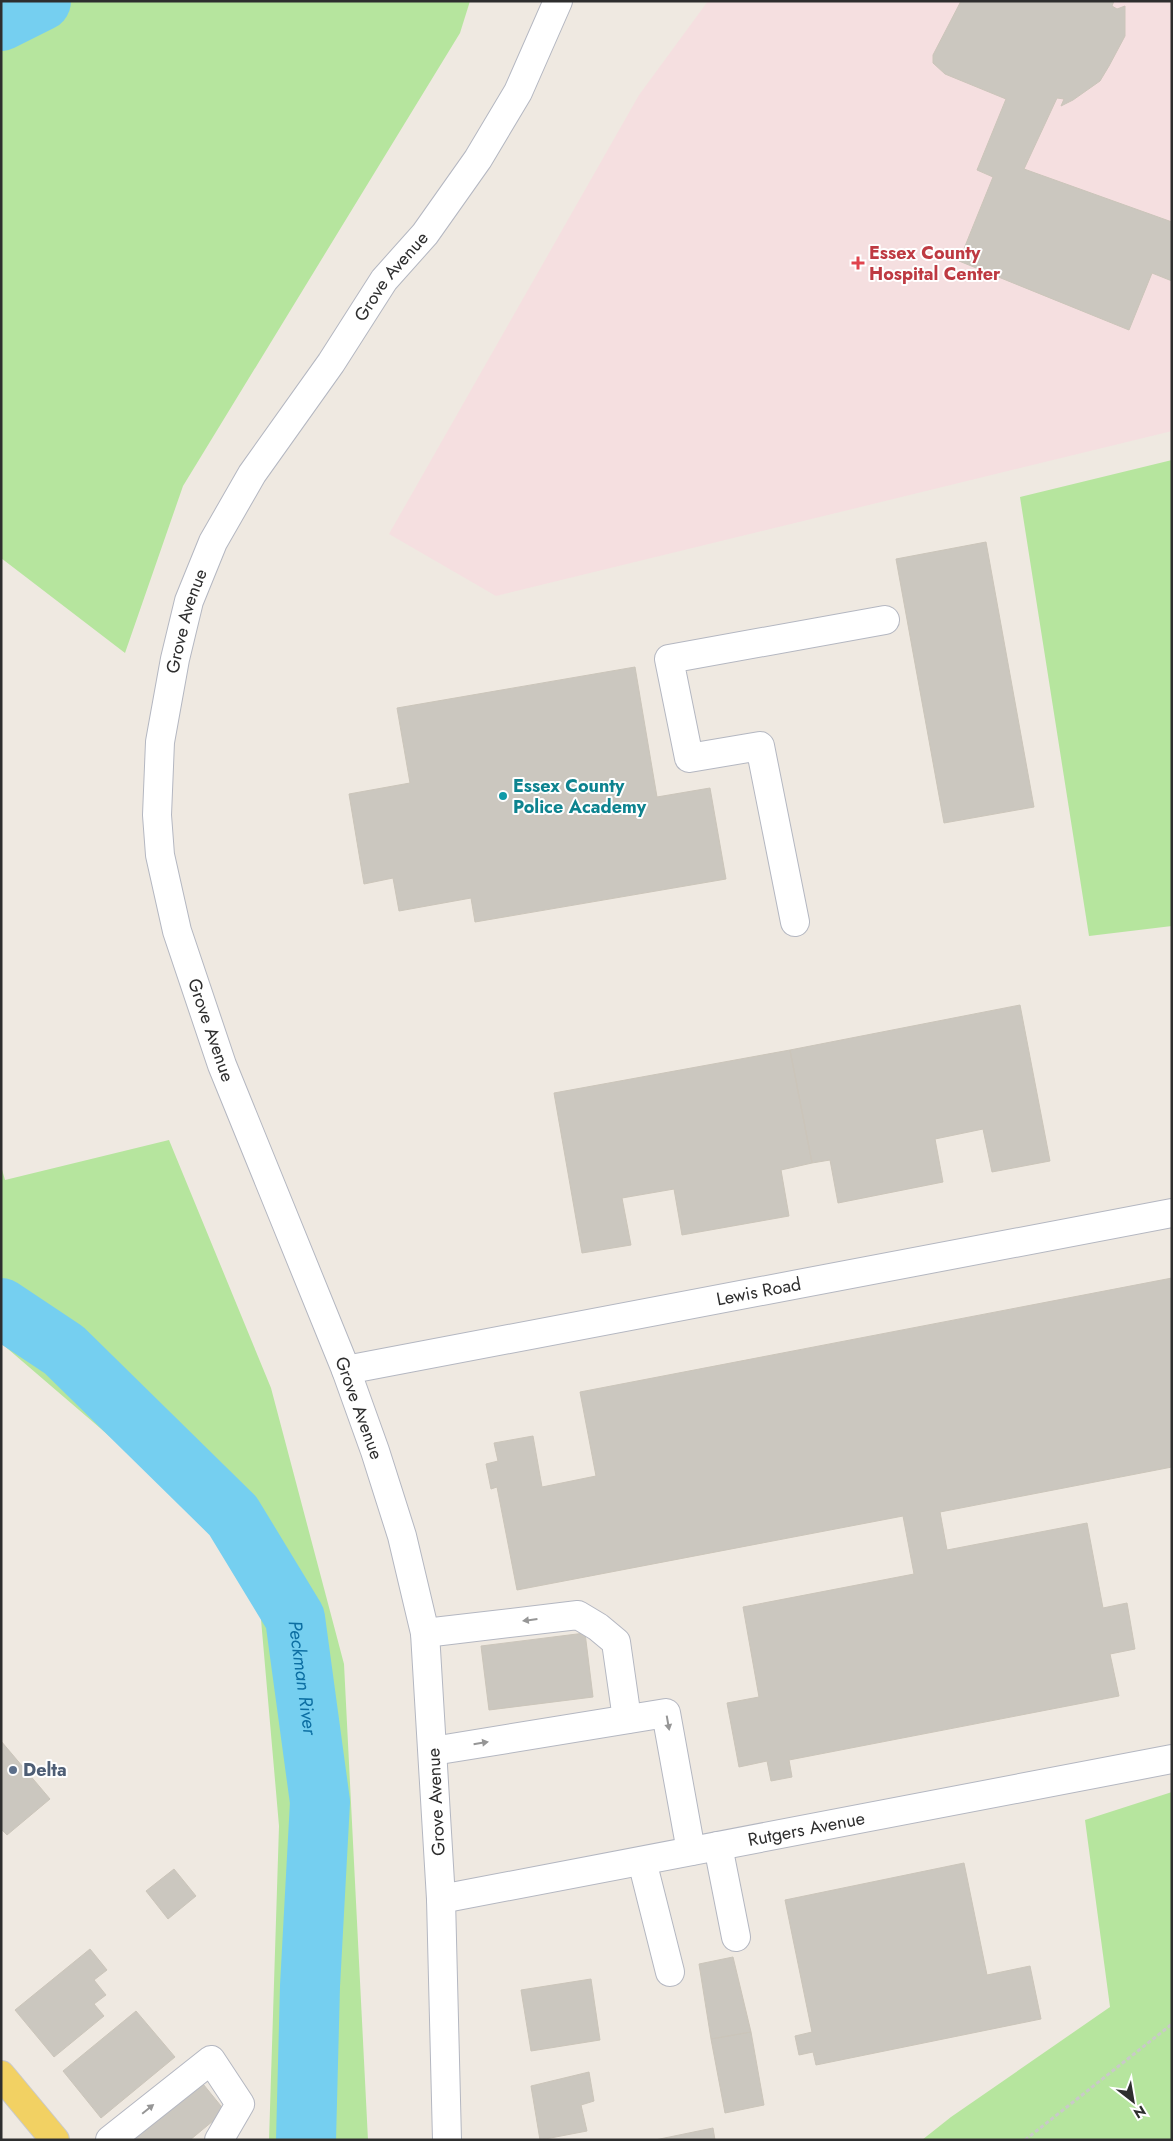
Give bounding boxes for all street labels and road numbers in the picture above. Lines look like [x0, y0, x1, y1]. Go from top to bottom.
street label: Grove Avenue [348, 226, 434, 326]
street label: Grove Avenue [160, 565, 214, 675]
street label: Grove Avenue [181, 975, 241, 1085]
street label: Lewis Road [714, 1271, 803, 1312]
street label: Grove Avenue [328, 1353, 390, 1463]
street label: Grove Avenue [420, 1747, 452, 1857]
street label: Rutgers Avenue [746, 1805, 867, 1853]

